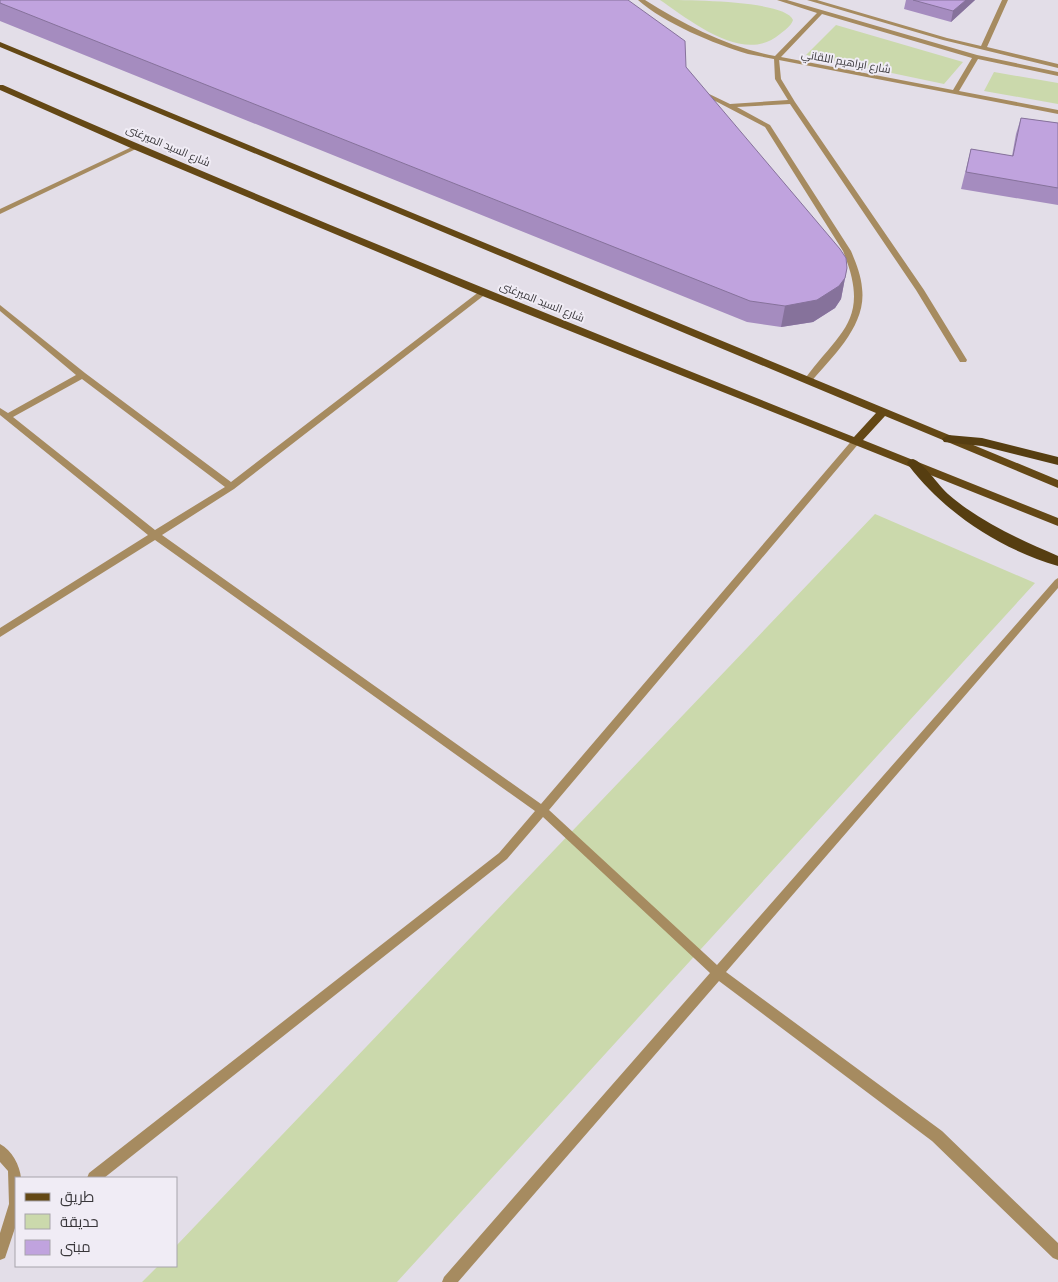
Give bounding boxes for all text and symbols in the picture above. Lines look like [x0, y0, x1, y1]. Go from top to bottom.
street label: شارع ابراهيم اللقاني [800, 48, 892, 78]
street label: شارع السيد الميرغنى [124, 122, 212, 170]
street label: شارع السيد الميرغنى [497, 279, 586, 326]
legend [15, 1177, 178, 1267]
text: طريق [60, 1188, 94, 1207]
text: حديقة [60, 1213, 99, 1231]
text: مبنى [60, 1238, 91, 1257]

